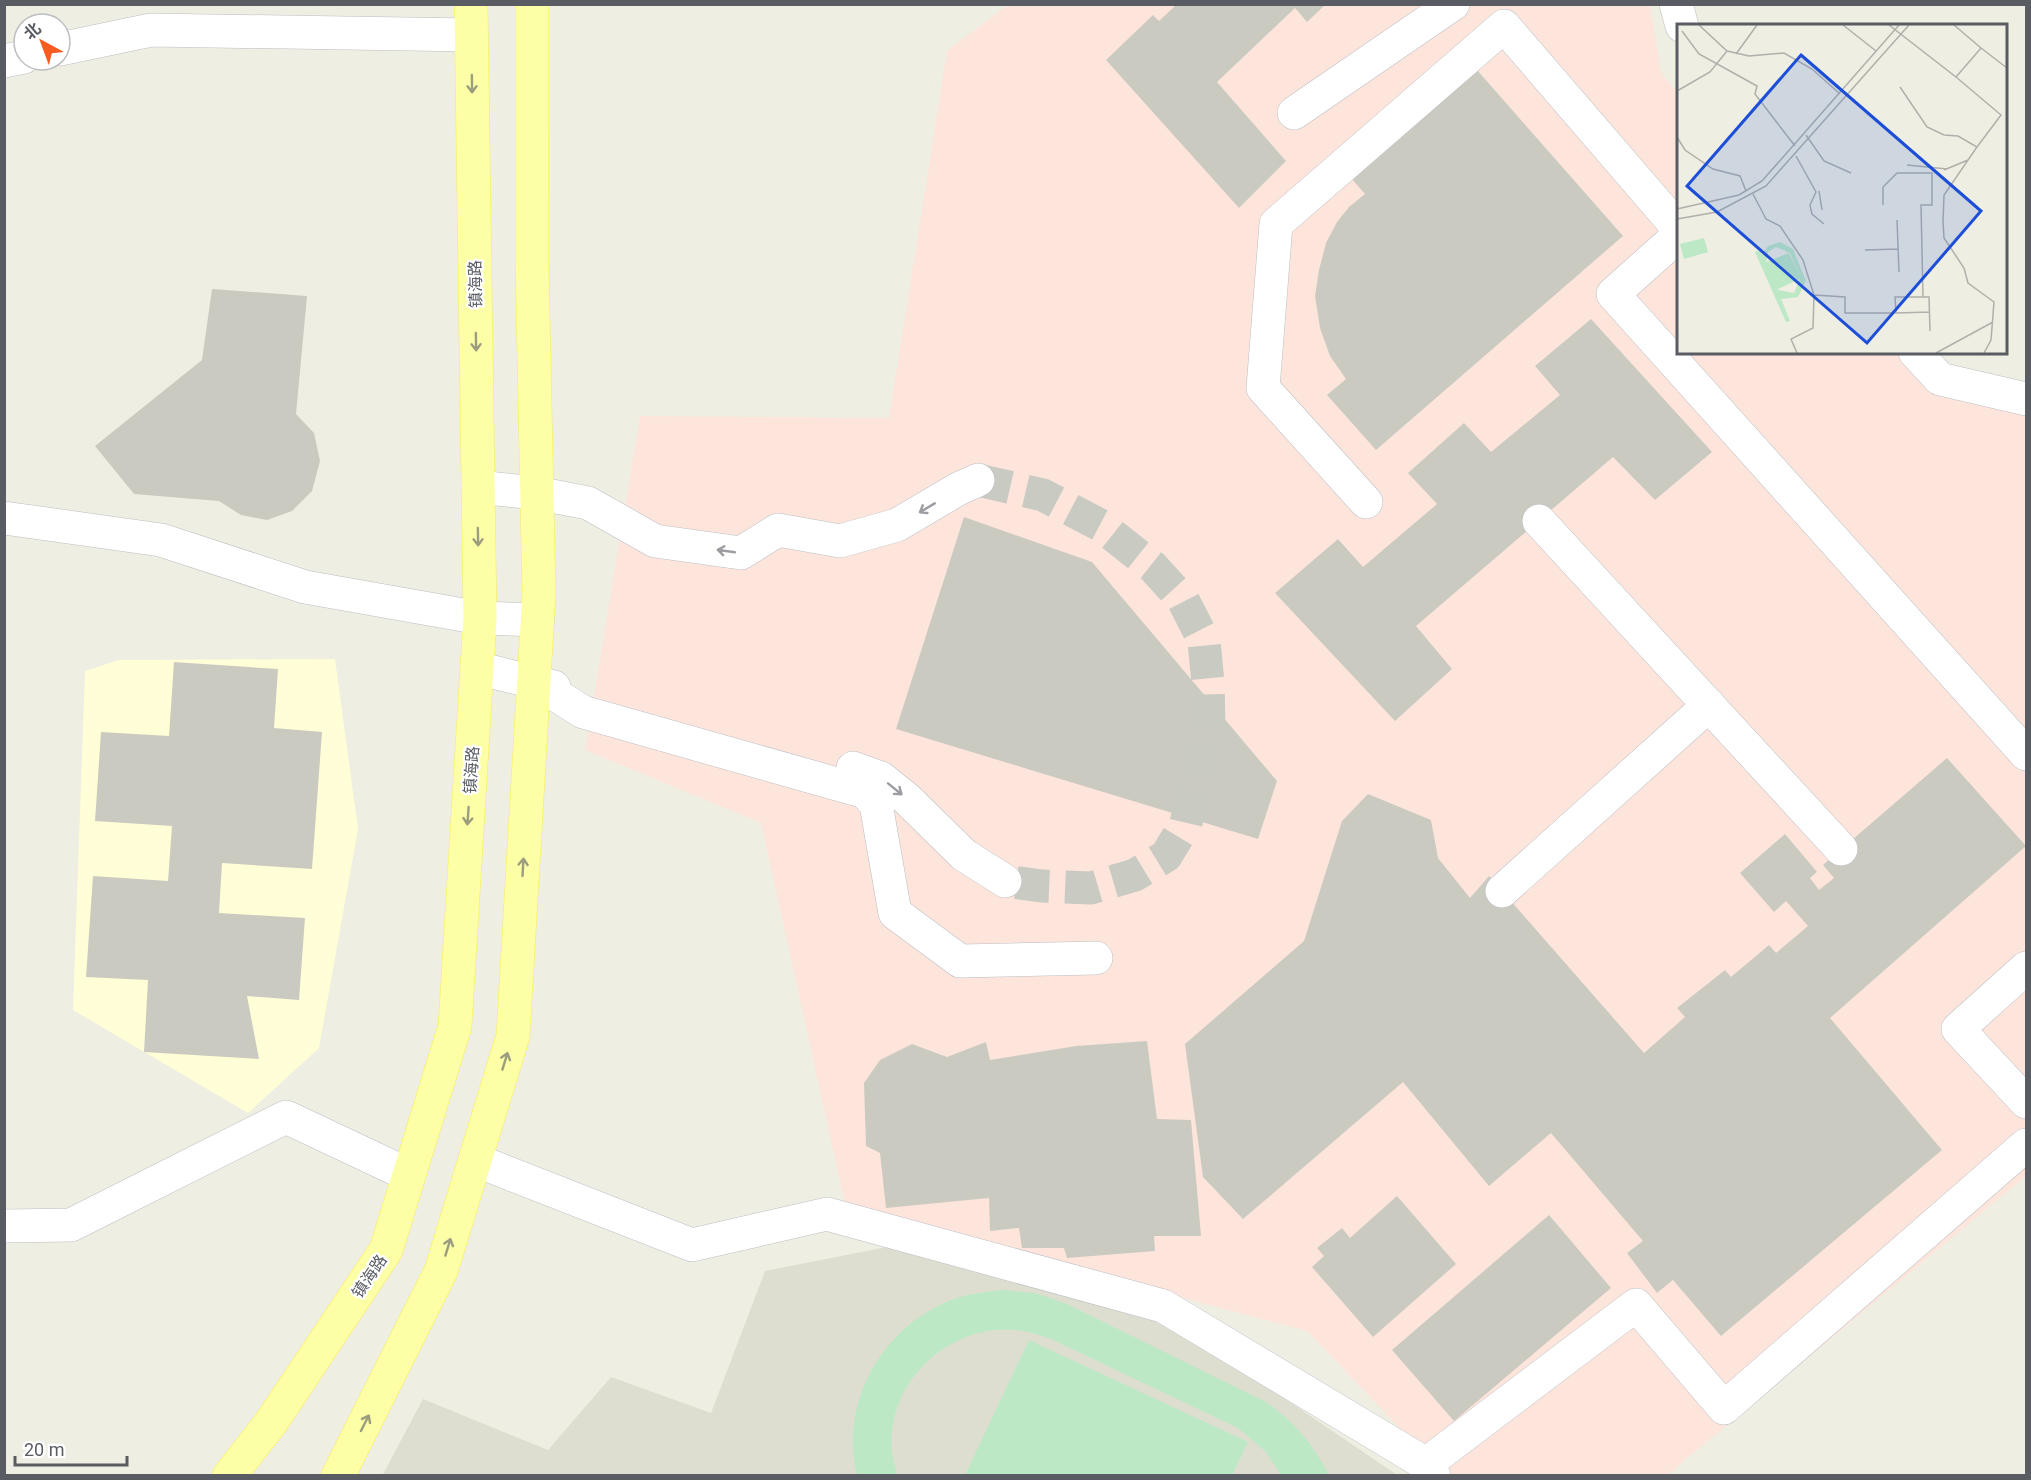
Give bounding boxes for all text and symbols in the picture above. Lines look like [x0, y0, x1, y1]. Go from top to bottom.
north arrow [12, 12, 72, 72]
text: 北 [20, 19, 45, 43]
inset map [1677, 24, 2007, 354]
one-way arrow [466, 73, 478, 93]
street label: 镇海路 [466, 260, 485, 308]
one-way arrow [470, 331, 481, 351]
one-way arrow [919, 502, 936, 514]
one-way arrow [473, 526, 484, 546]
one-way arrow [716, 545, 736, 556]
street label: 镇海路 [460, 745, 483, 795]
one-way arrow [887, 783, 903, 796]
one-way arrow [462, 805, 473, 825]
one-way arrow [518, 858, 529, 878]
one-way arrow [500, 1052, 511, 1071]
one-way arrow [443, 1238, 454, 1257]
street label: 镇海路 [348, 1251, 391, 1301]
one-way arrow [359, 1415, 371, 1433]
scale bar [15, 1429, 128, 1467]
text: 20 m [24, 1439, 64, 1460]

